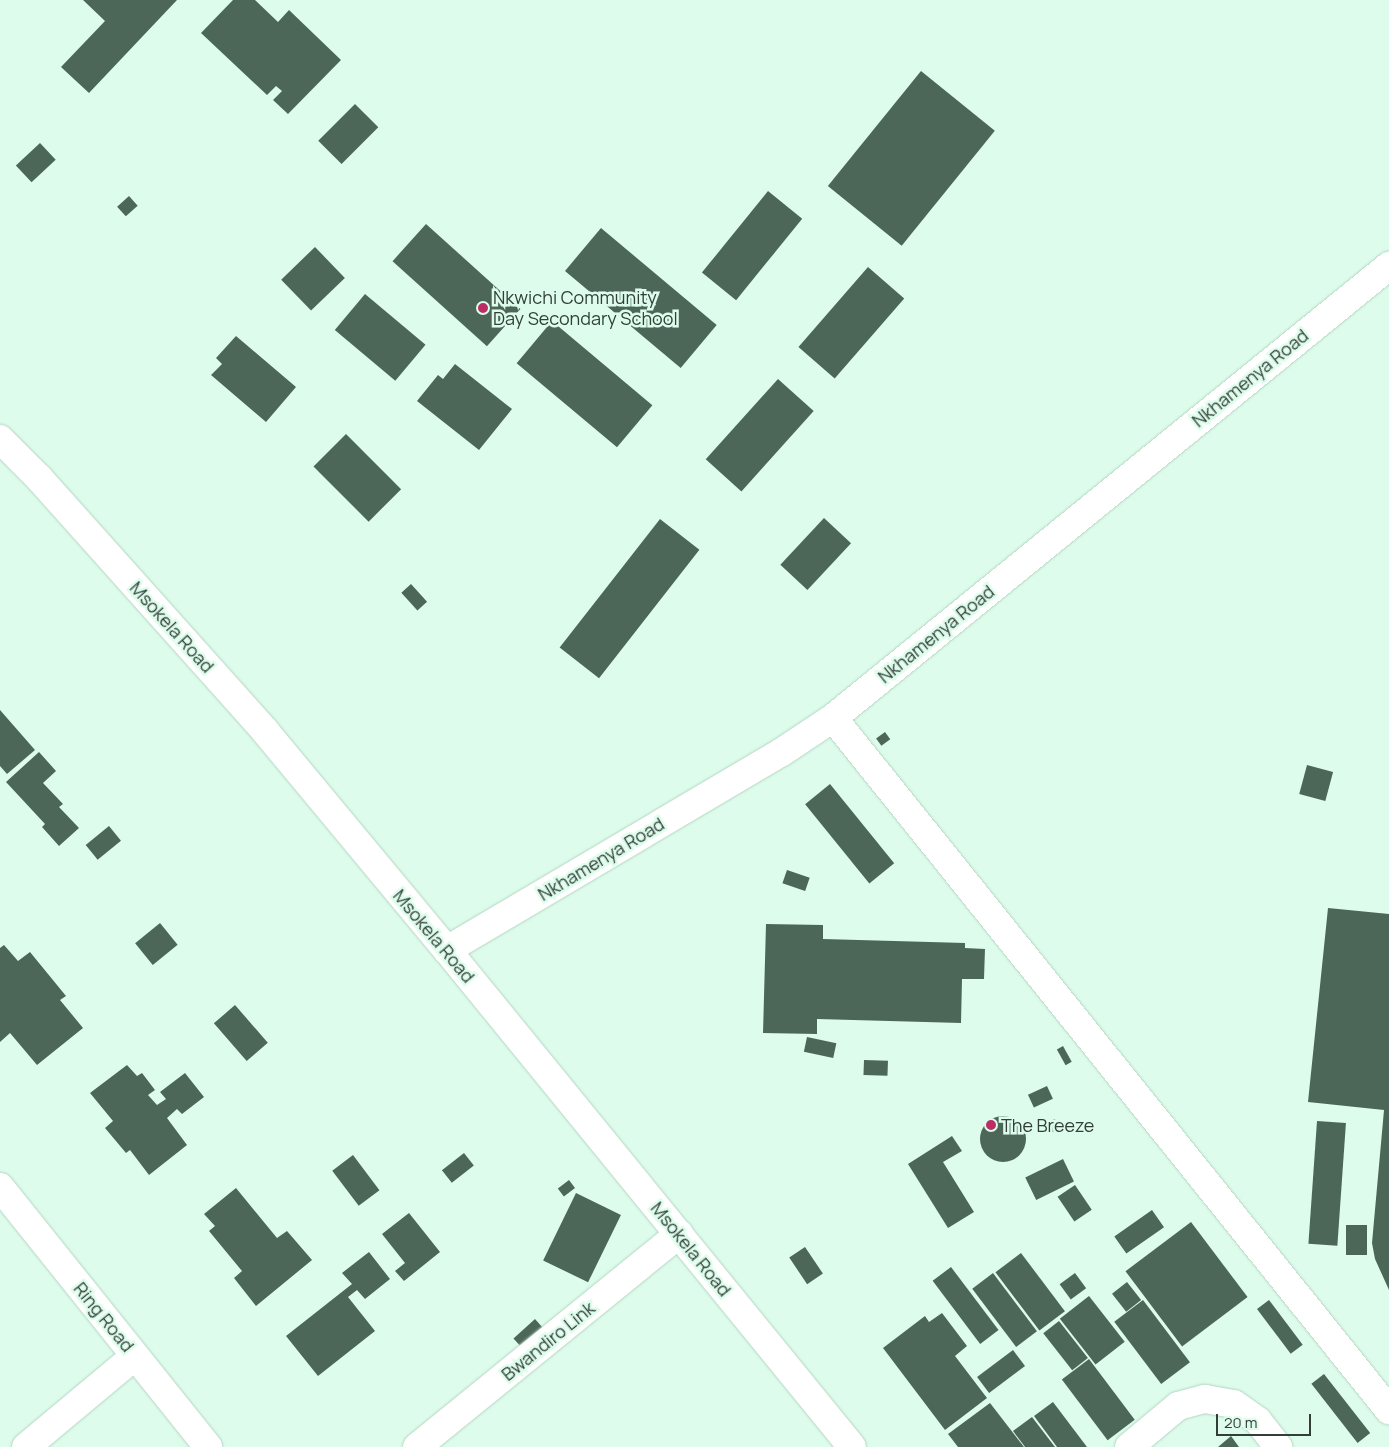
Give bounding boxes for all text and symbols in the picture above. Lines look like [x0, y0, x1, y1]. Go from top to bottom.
place label: Nkwichi Community Day Secondary School [493, 287, 678, 330]
marker: Nkwichi Community Day Secondary School [477, 302, 489, 314]
street label: Nkhamenya Road [1188, 325, 1312, 431]
street label: Msokela Road [126, 577, 218, 677]
street label: Nkhamenya Road [874, 581, 998, 687]
street label: Nkhamenya Road [534, 813, 668, 905]
street label: Msokela Road [389, 885, 479, 987]
place label: The Breeze [1001, 1114, 1094, 1136]
marker: The Breeze [985, 1119, 997, 1131]
street label: Msokela Road [646, 1198, 736, 1300]
street label: Ring Road [69, 1278, 139, 1356]
street label: Bwandiro Link [497, 1297, 599, 1385]
scale bar [1219, 1404, 1314, 1436]
text: 20 m [1224, 1412, 1257, 1433]

